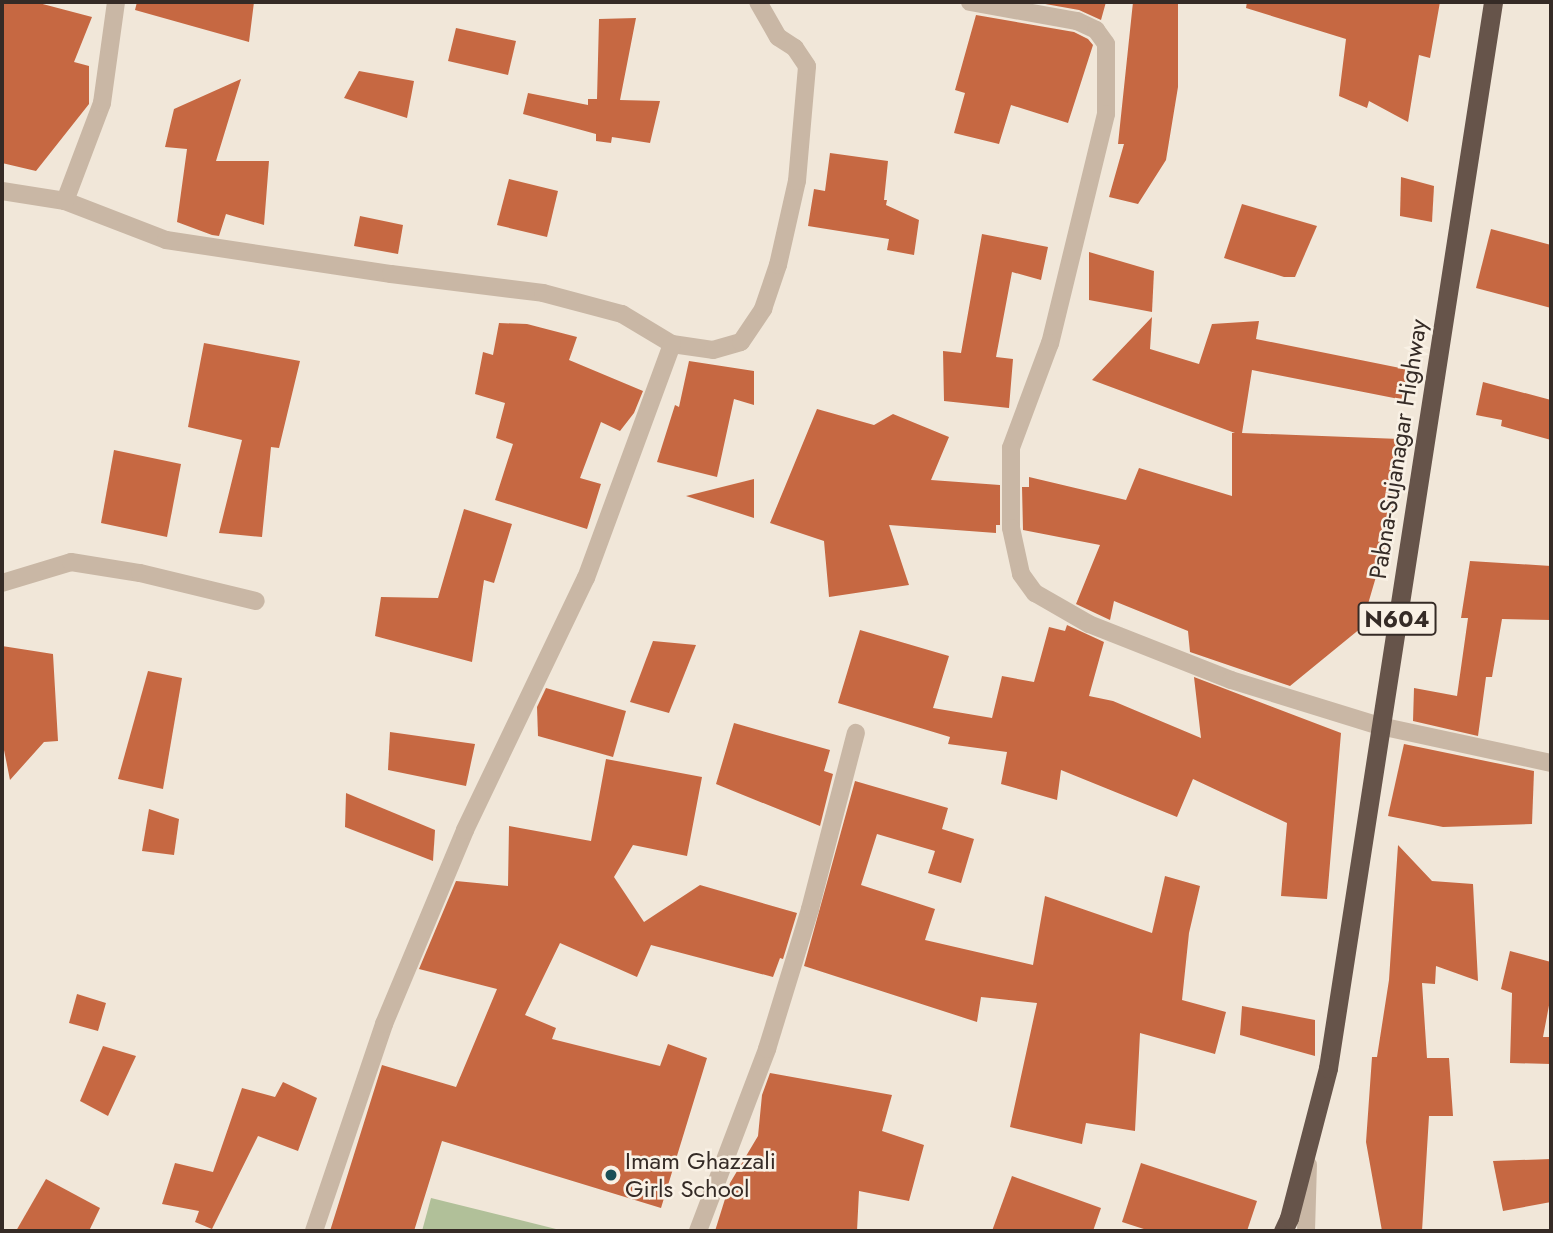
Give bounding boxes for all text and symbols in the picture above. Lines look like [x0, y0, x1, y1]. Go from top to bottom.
street label: Pabna-Sujanagar Highway [1363, 317, 1433, 581]
road number: N604 [1357, 600, 1437, 638]
place label: Imam Ghazzali Girls School [625, 1147, 776, 1203]
marker: Imam Ghazzali Girls School [603, 1167, 619, 1183]

